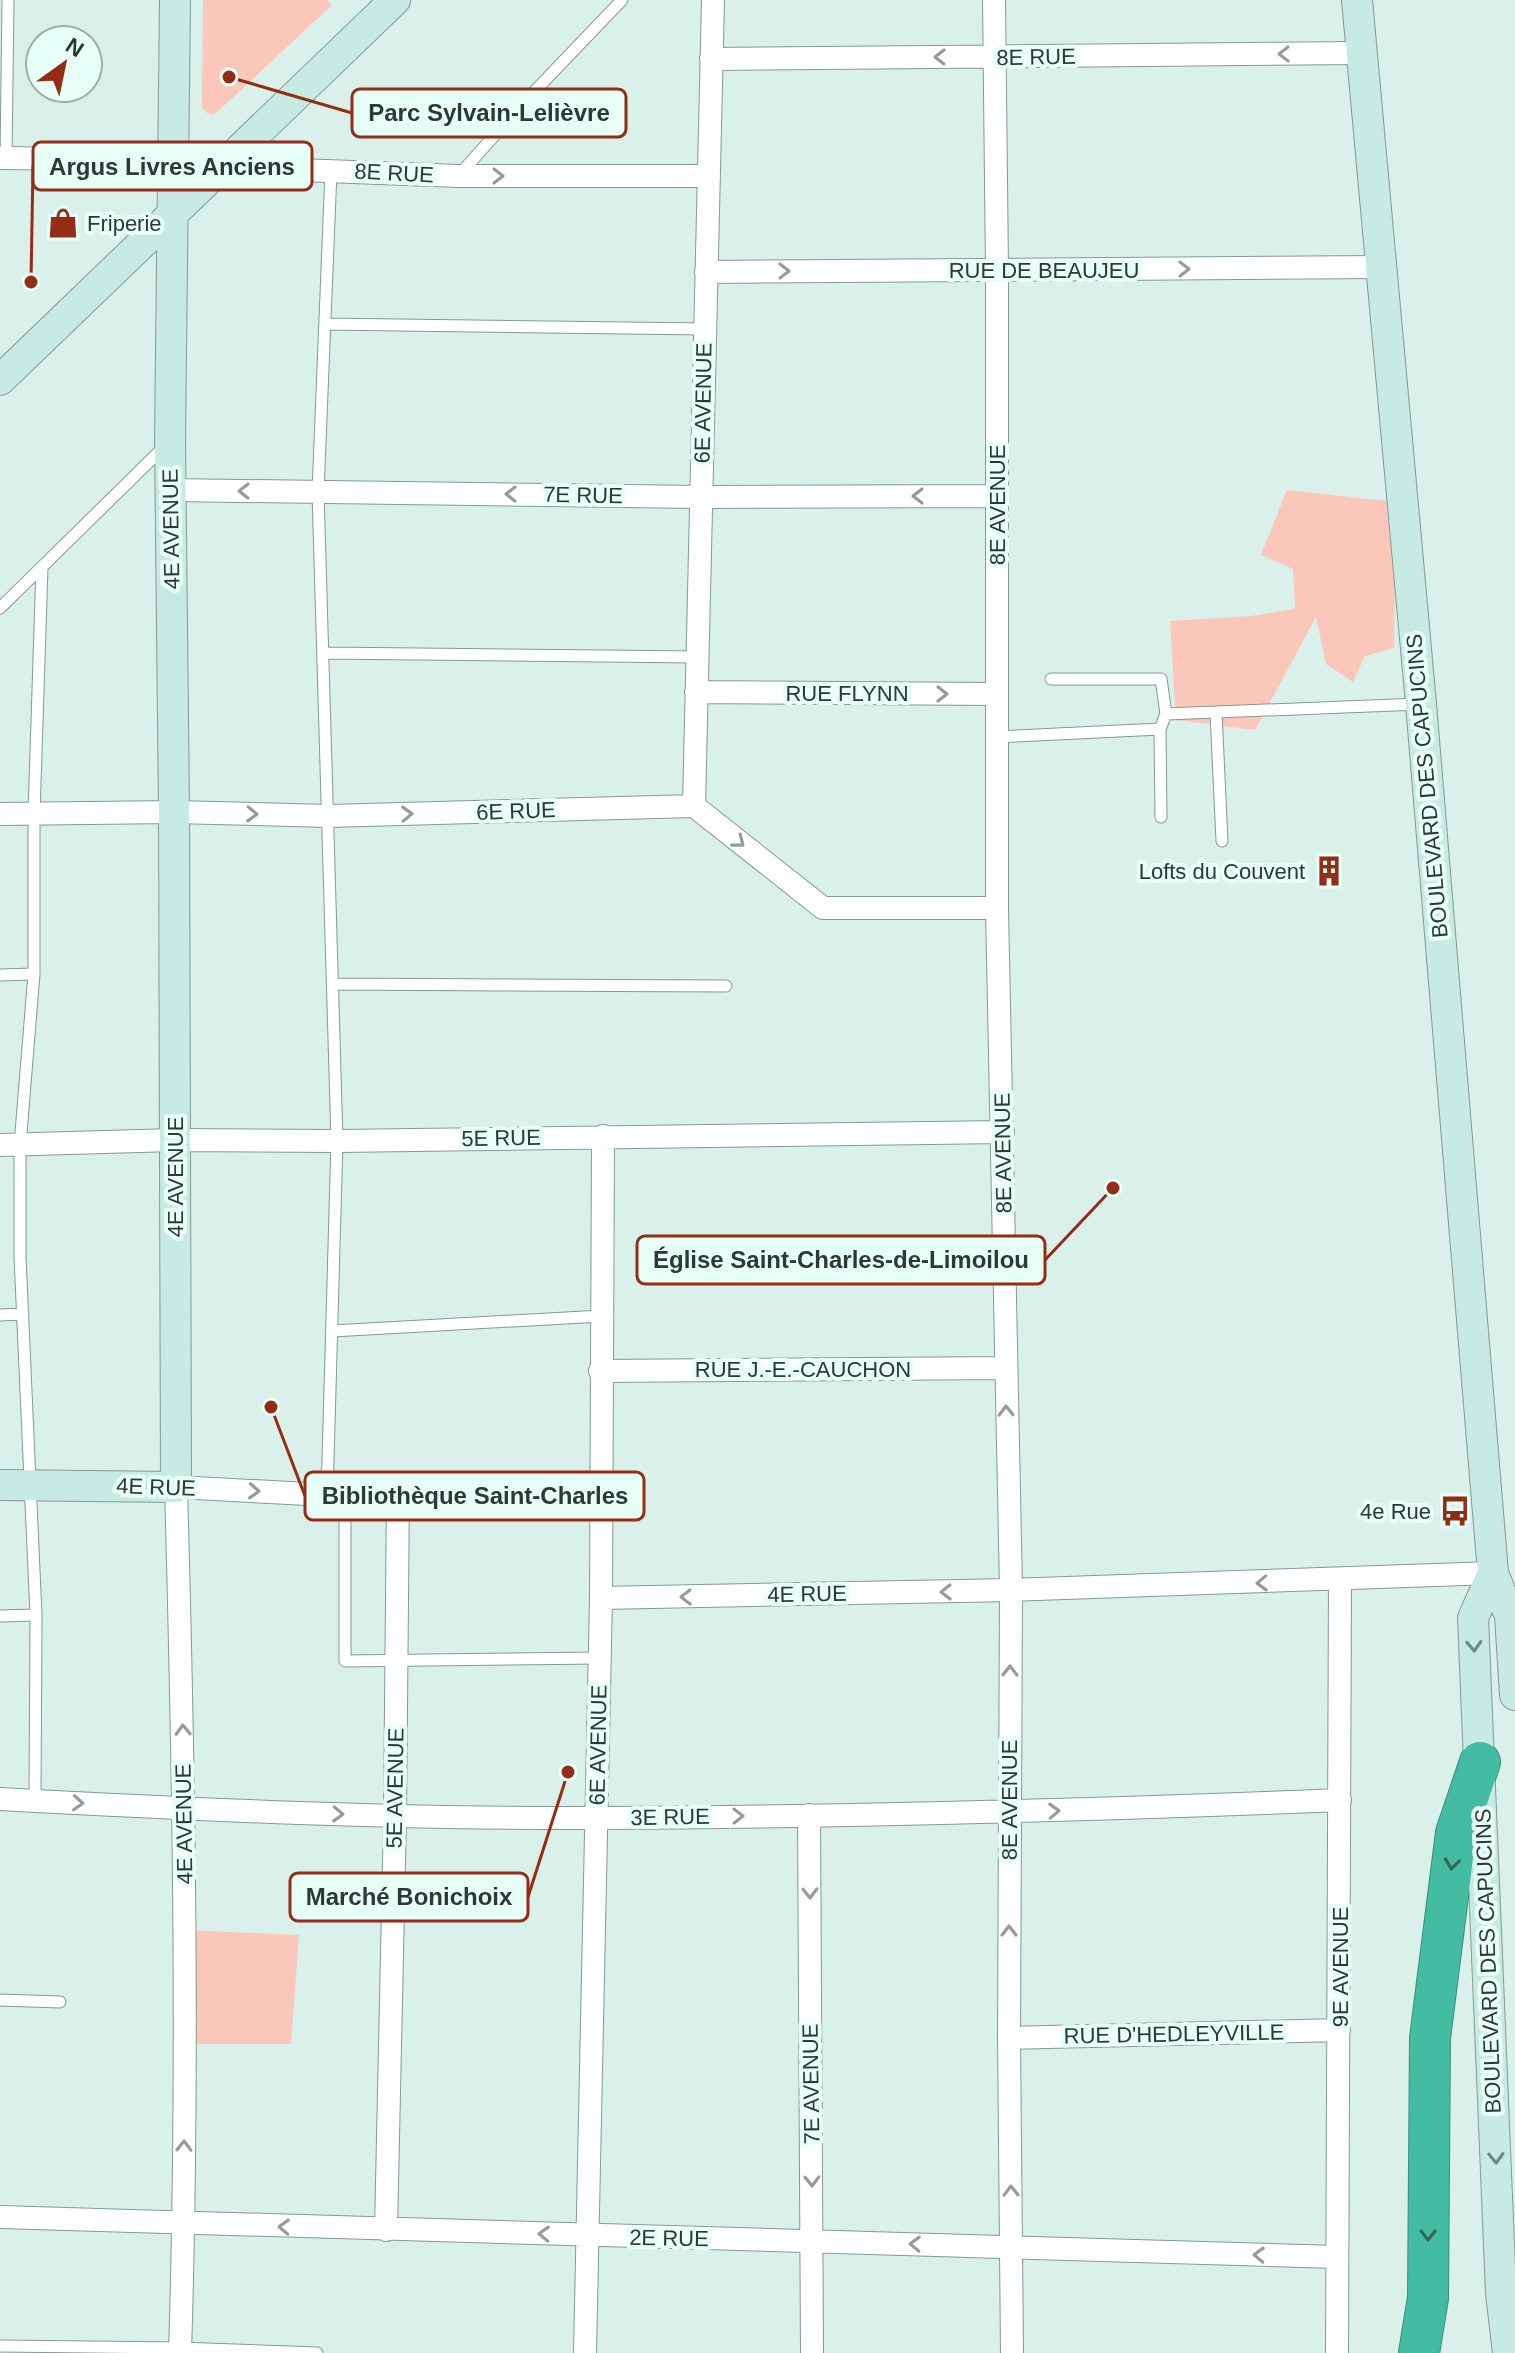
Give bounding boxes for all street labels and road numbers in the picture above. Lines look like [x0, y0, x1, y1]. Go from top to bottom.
street label: 8E RUE [996, 44, 1076, 70]
street label: 8E RUE [354, 158, 434, 188]
street label: RUE DE BEAUJEU [949, 258, 1139, 283]
street label: 6E AVENUE [689, 342, 717, 464]
street label: 8E AVENUE [985, 445, 1010, 565]
street label: 4E AVENUE [157, 468, 185, 590]
street label: 7E RUE [543, 482, 623, 508]
street label: BOULEVARD DES CAPUCINS [1401, 633, 1453, 939]
street label: RUE FLYNN [785, 681, 909, 706]
street label: 6E RUE [476, 797, 556, 825]
street label: 8E AVENUE [989, 1092, 1017, 1214]
street label: 4E AVENUE [163, 1117, 188, 1237]
street label: 5E RUE [461, 1125, 541, 1151]
street label: RUE J.-E.-CAUCHON [695, 1357, 911, 1382]
street label: 4E RUE [116, 1473, 196, 1501]
street label: 4E RUE [767, 1581, 847, 1607]
street label: 6E AVENUE [584, 1684, 612, 1806]
street label: 5E AVENUE [381, 1727, 409, 1849]
street label: 8E AVENUE [997, 1740, 1022, 1860]
street label: 4E AVENUE [170, 1763, 198, 1885]
street label: 3E RUE [630, 1804, 710, 1830]
street label: BOULEVARD DES CAPUCINS [1470, 1808, 1506, 2114]
street label: 9E AVENUE [1328, 1907, 1353, 2027]
street label: RUE D'HEDLEYVILLE [1063, 2020, 1285, 2048]
street label: 7E AVENUE [797, 2023, 825, 2145]
street label: 2E RUE [629, 2225, 709, 2251]

